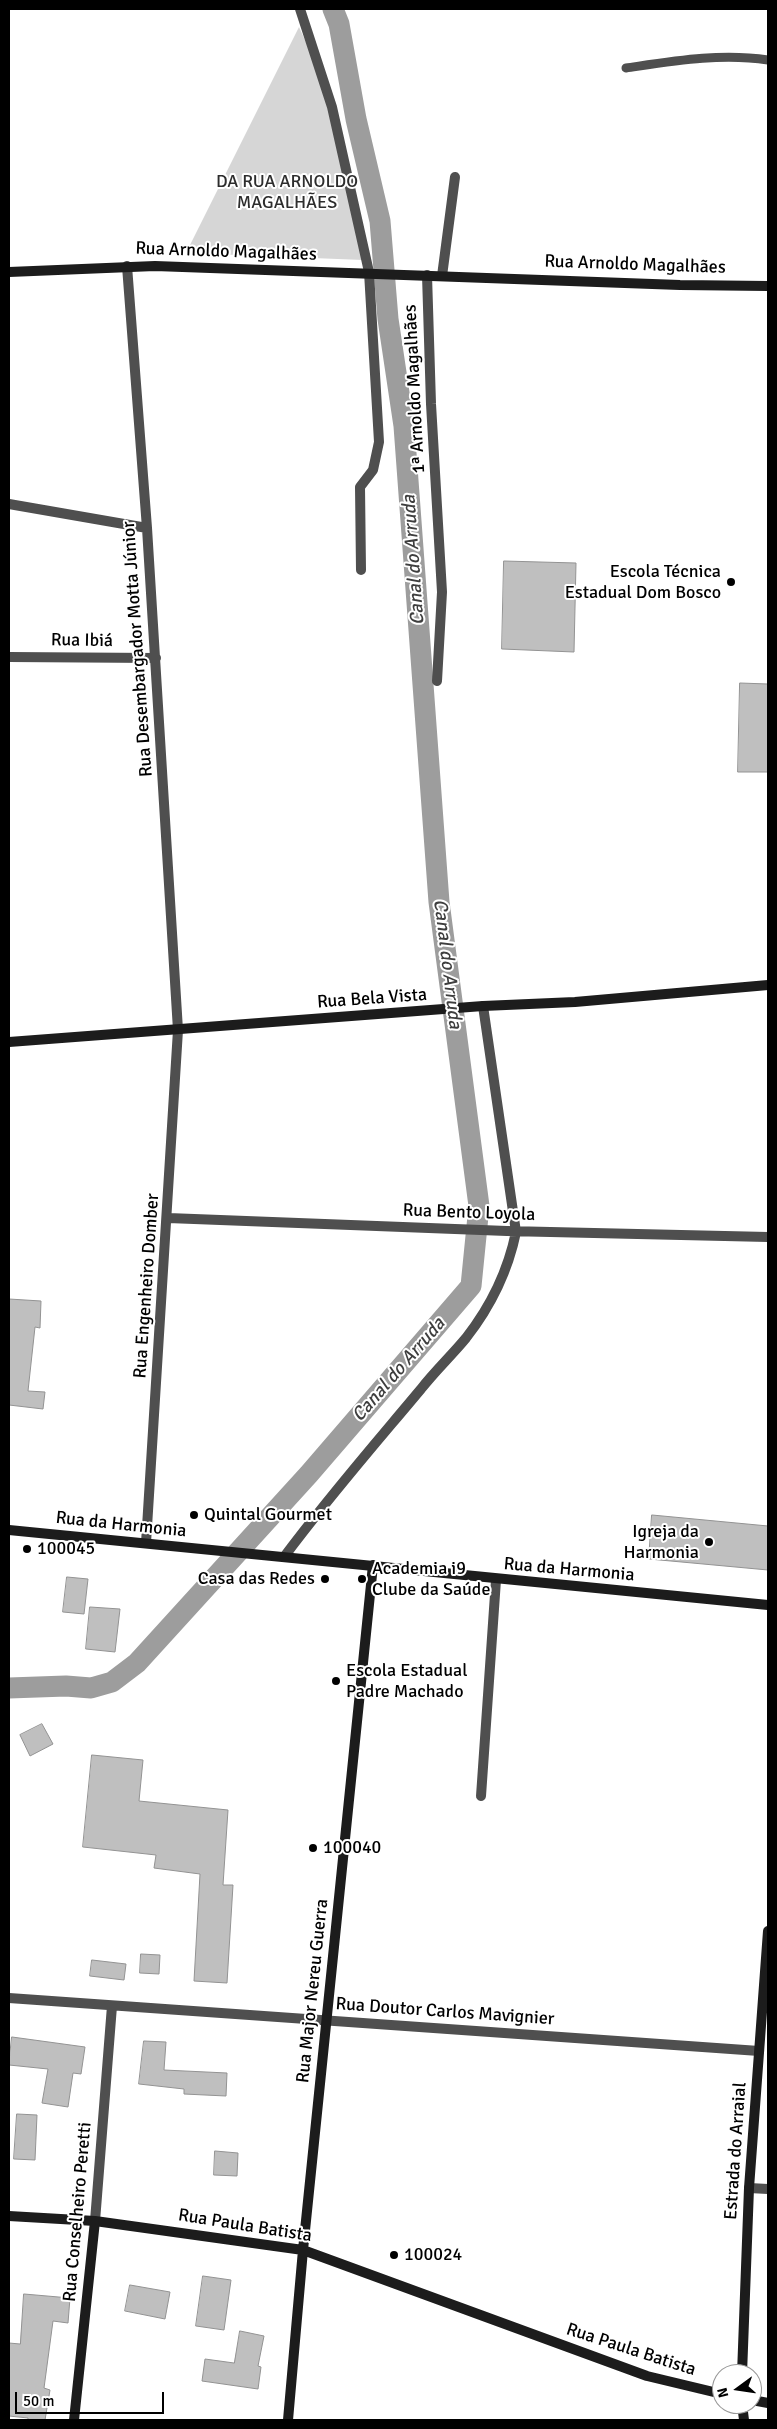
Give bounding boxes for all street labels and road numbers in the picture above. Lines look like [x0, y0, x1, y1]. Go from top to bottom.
street label: Rua Arnoldo Magalhães [135, 238, 317, 266]
street label: Rua Arnoldo Magalhães [544, 251, 726, 279]
street label: 1ª Arnoldo Magalhães [400, 304, 430, 474]
street label: Rua Desembargador Motta Júnior [118, 520, 158, 778]
street label: Rua Ibiá [51, 630, 113, 652]
street label: Rua Bela Vista [316, 984, 428, 1014]
street label: Rua Engenheiro Domber [130, 1193, 164, 1379]
street label: Rua Bento Loyola [402, 1200, 536, 1226]
street label: Rua da Harmonia [55, 1507, 187, 1543]
street label: Rua da Harmonia [503, 1554, 635, 1586]
street label: Rua Major Nereu Guerra [293, 1898, 333, 2084]
street label: Rua Doutor Carlos Mavignier [335, 1994, 555, 2030]
street label: Estrada do Arraial [720, 2081, 752, 2221]
street label: Rua Conselheiro Peretti [59, 2121, 97, 2303]
street label: Rua Paula Batista [177, 2205, 313, 2247]
street label: Rua Paula Batista [563, 2319, 699, 2381]

